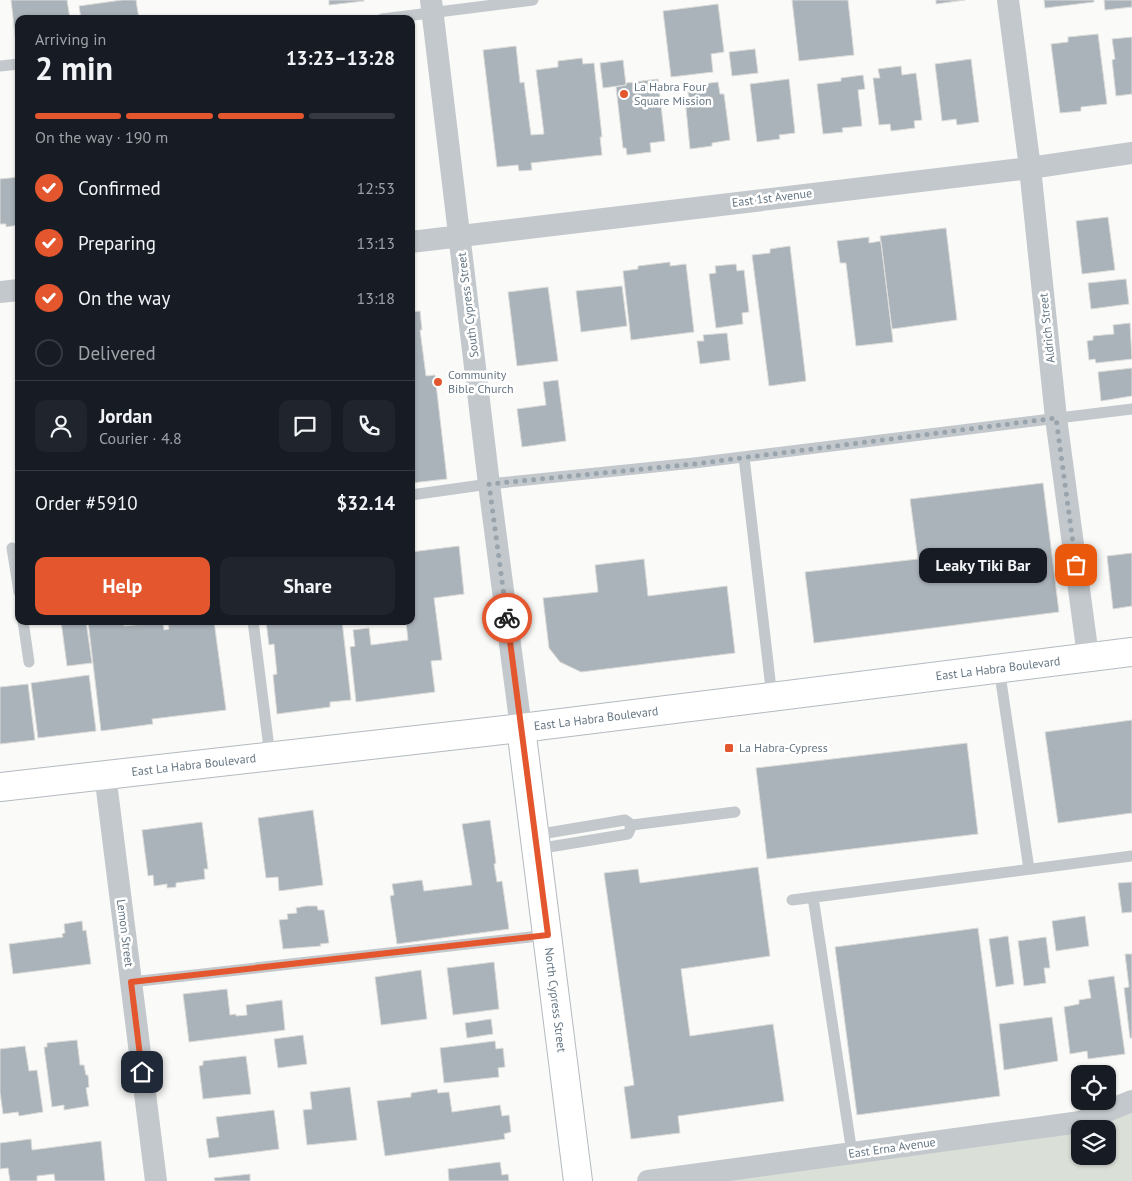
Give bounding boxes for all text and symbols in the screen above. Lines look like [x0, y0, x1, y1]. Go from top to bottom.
text: Arriving in [35, 29, 106, 49]
text: 13:23–13:28 [286, 46, 395, 70]
text: 2 min [35, 47, 113, 89]
place label: La Habra Four Square Mission [634, 79, 712, 108]
marker: La Habra Four Square Mission [618, 88, 630, 100]
text: On the way · 190 m [35, 127, 168, 147]
icon: check [35, 174, 63, 202]
text: Confirmed [78, 176, 161, 200]
text: 12:53 [357, 178, 395, 198]
street label: East 1st Avenue [731, 185, 813, 210]
icon: check [35, 229, 63, 257]
text: Preparing [78, 231, 156, 255]
text: 13:13 [357, 233, 395, 253]
street label: South Cypress Street [454, 252, 481, 358]
icon: check [35, 284, 63, 312]
text: On the way [78, 286, 170, 310]
text: 13:18 [357, 288, 395, 308]
street label: Aldrich Street [1035, 292, 1058, 364]
text: Delivered [78, 341, 156, 365]
place label: Community Bible Church [448, 367, 513, 396]
marker: Community Bible Church [432, 376, 444, 388]
button: person [35, 400, 87, 452]
button: chat [279, 400, 331, 452]
button: phone [343, 400, 395, 452]
text: Jordan [99, 404, 152, 428]
text: Courier · 4.8 [99, 428, 182, 448]
text: Order #5910 [35, 491, 138, 515]
text: $32.14 [336, 491, 395, 515]
pin [1055, 544, 1097, 586]
callout: Leaky Tiki Bar [918, 548, 1046, 582]
icon: bag [1062, 551, 1090, 579]
text: Leaky Tiki Bar [936, 555, 1030, 575]
button: Help [35, 557, 210, 615]
button: Share [220, 557, 395, 615]
courier [482, 593, 532, 643]
icon: bike [493, 604, 521, 632]
street label: East La Habra Boulevard [935, 653, 1061, 683]
street label: East La Habra Boulevard [533, 703, 659, 733]
place label: La Habra-Cypress [739, 740, 828, 755]
marker: La Habra-Cypress [723, 742, 735, 754]
street label: East La Habra Boulevard [131, 750, 257, 779]
street label: Lemon Street [114, 898, 137, 968]
street label: North Cypress Street [542, 946, 570, 1053]
pin [121, 1051, 163, 1093]
icon: home [128, 1058, 156, 1086]
map controls [1071, 1065, 1116, 1165]
button: locate [1071, 1065, 1116, 1110]
button: layers [1071, 1120, 1116, 1165]
street label: East Erna Avenue [847, 1134, 937, 1161]

